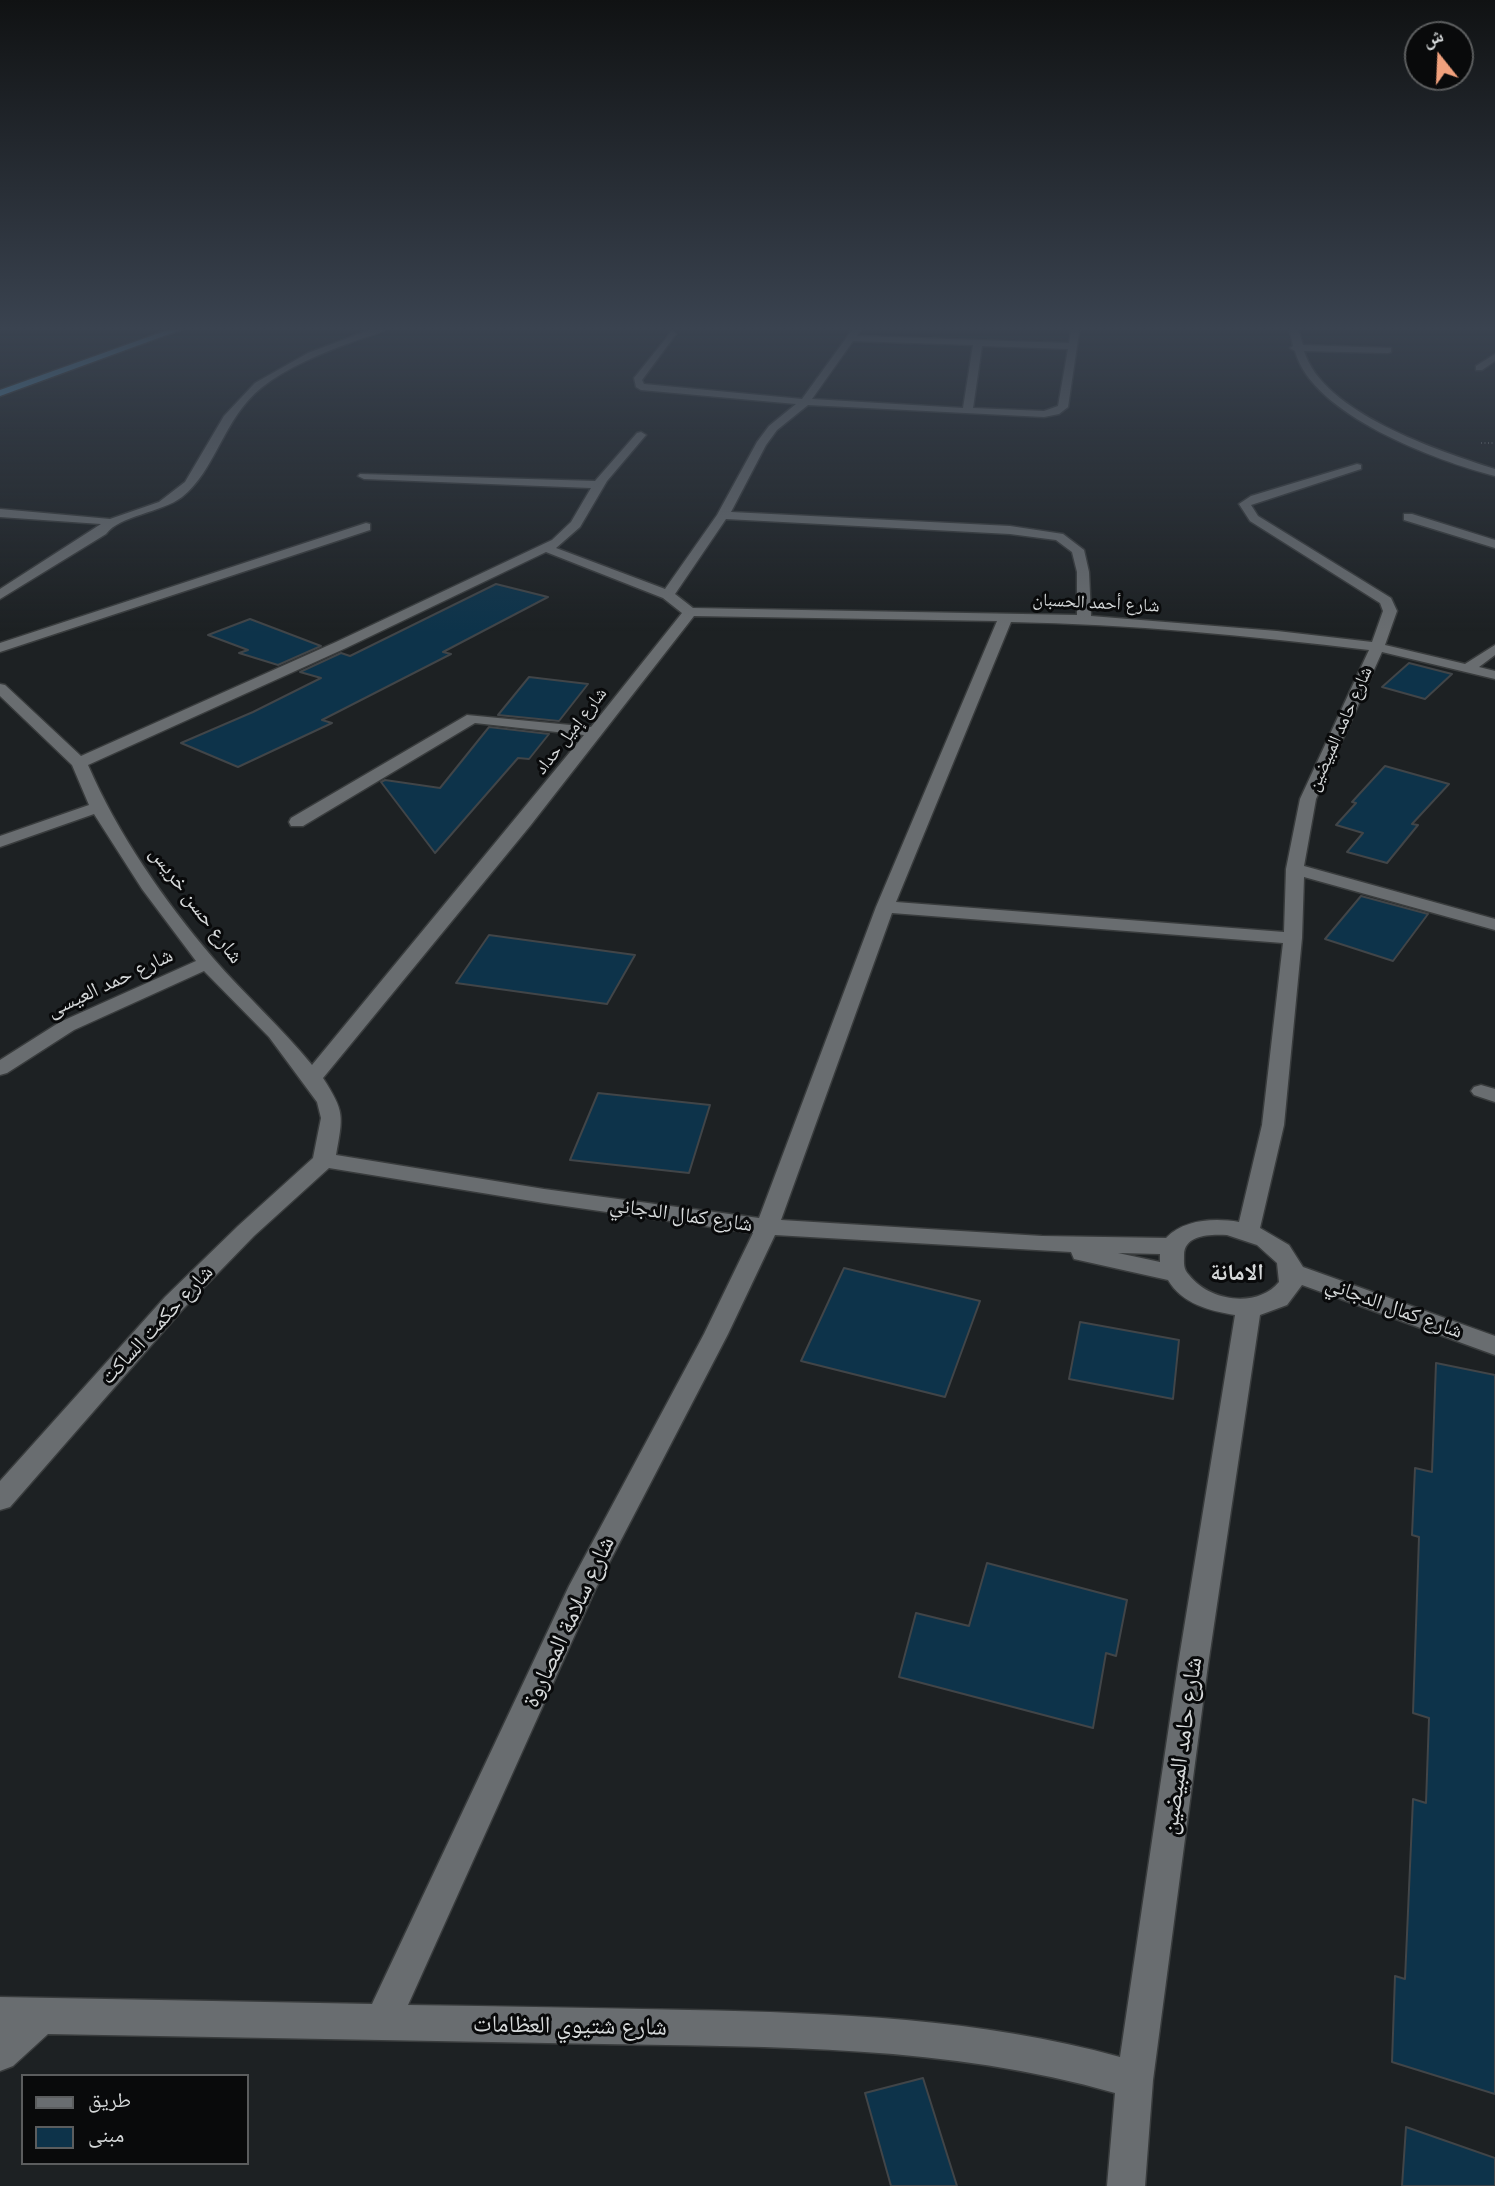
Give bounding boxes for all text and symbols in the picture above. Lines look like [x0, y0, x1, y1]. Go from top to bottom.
north arrow [1404, 21, 1474, 91]
text: ش [1420, 23, 1446, 52]
street label: شارع أحمد الحسبان [1032, 589, 1160, 617]
street label: شارع حامد المبيضين [1303, 663, 1377, 795]
street label: شارع إميل حداد [530, 683, 612, 779]
street label: شارع حسن خريس [144, 841, 248, 969]
street label: شارع حمد العيسى [43, 943, 177, 1023]
street label: شارع كمال الدجاني [608, 1193, 754, 1237]
district label: الامانة [1210, 1259, 1264, 1287]
street label: شارع حكمت الساكت [95, 1260, 219, 1390]
street label: شارع كمال الدجاني [1322, 1272, 1466, 1344]
street label: شارع سلامة المصاروة [517, 1532, 621, 1712]
street label: شارع حامد المبيضين [1155, 1655, 1209, 1837]
street label: شارع شتيوي العظامات [473, 2010, 667, 2042]
legend [21, 2074, 248, 2165]
text: طريق [88, 2087, 131, 2112]
text: مبنى [88, 2122, 124, 2147]

